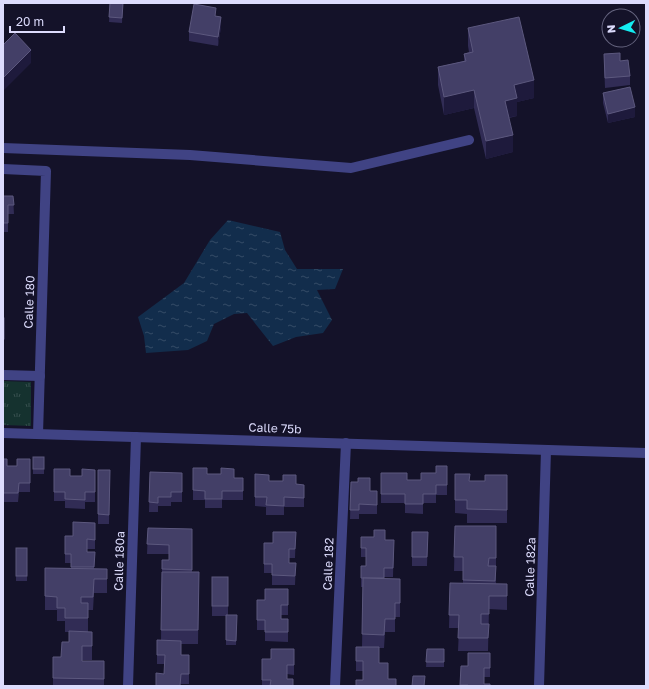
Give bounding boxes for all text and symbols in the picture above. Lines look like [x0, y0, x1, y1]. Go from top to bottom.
scale bar [10, 8, 64, 34]
north arrow [601, 8, 641, 48]
text: 20 m [16, 14, 44, 29]
text: N [604, 24, 617, 34]
street label: Calle 180 [21, 275, 37, 329]
street label: Calle 75b [248, 420, 302, 436]
street label: Calle 180a [110, 531, 128, 591]
street label: Calle 182 [320, 537, 336, 591]
street label: Calle 182a [521, 537, 539, 597]

